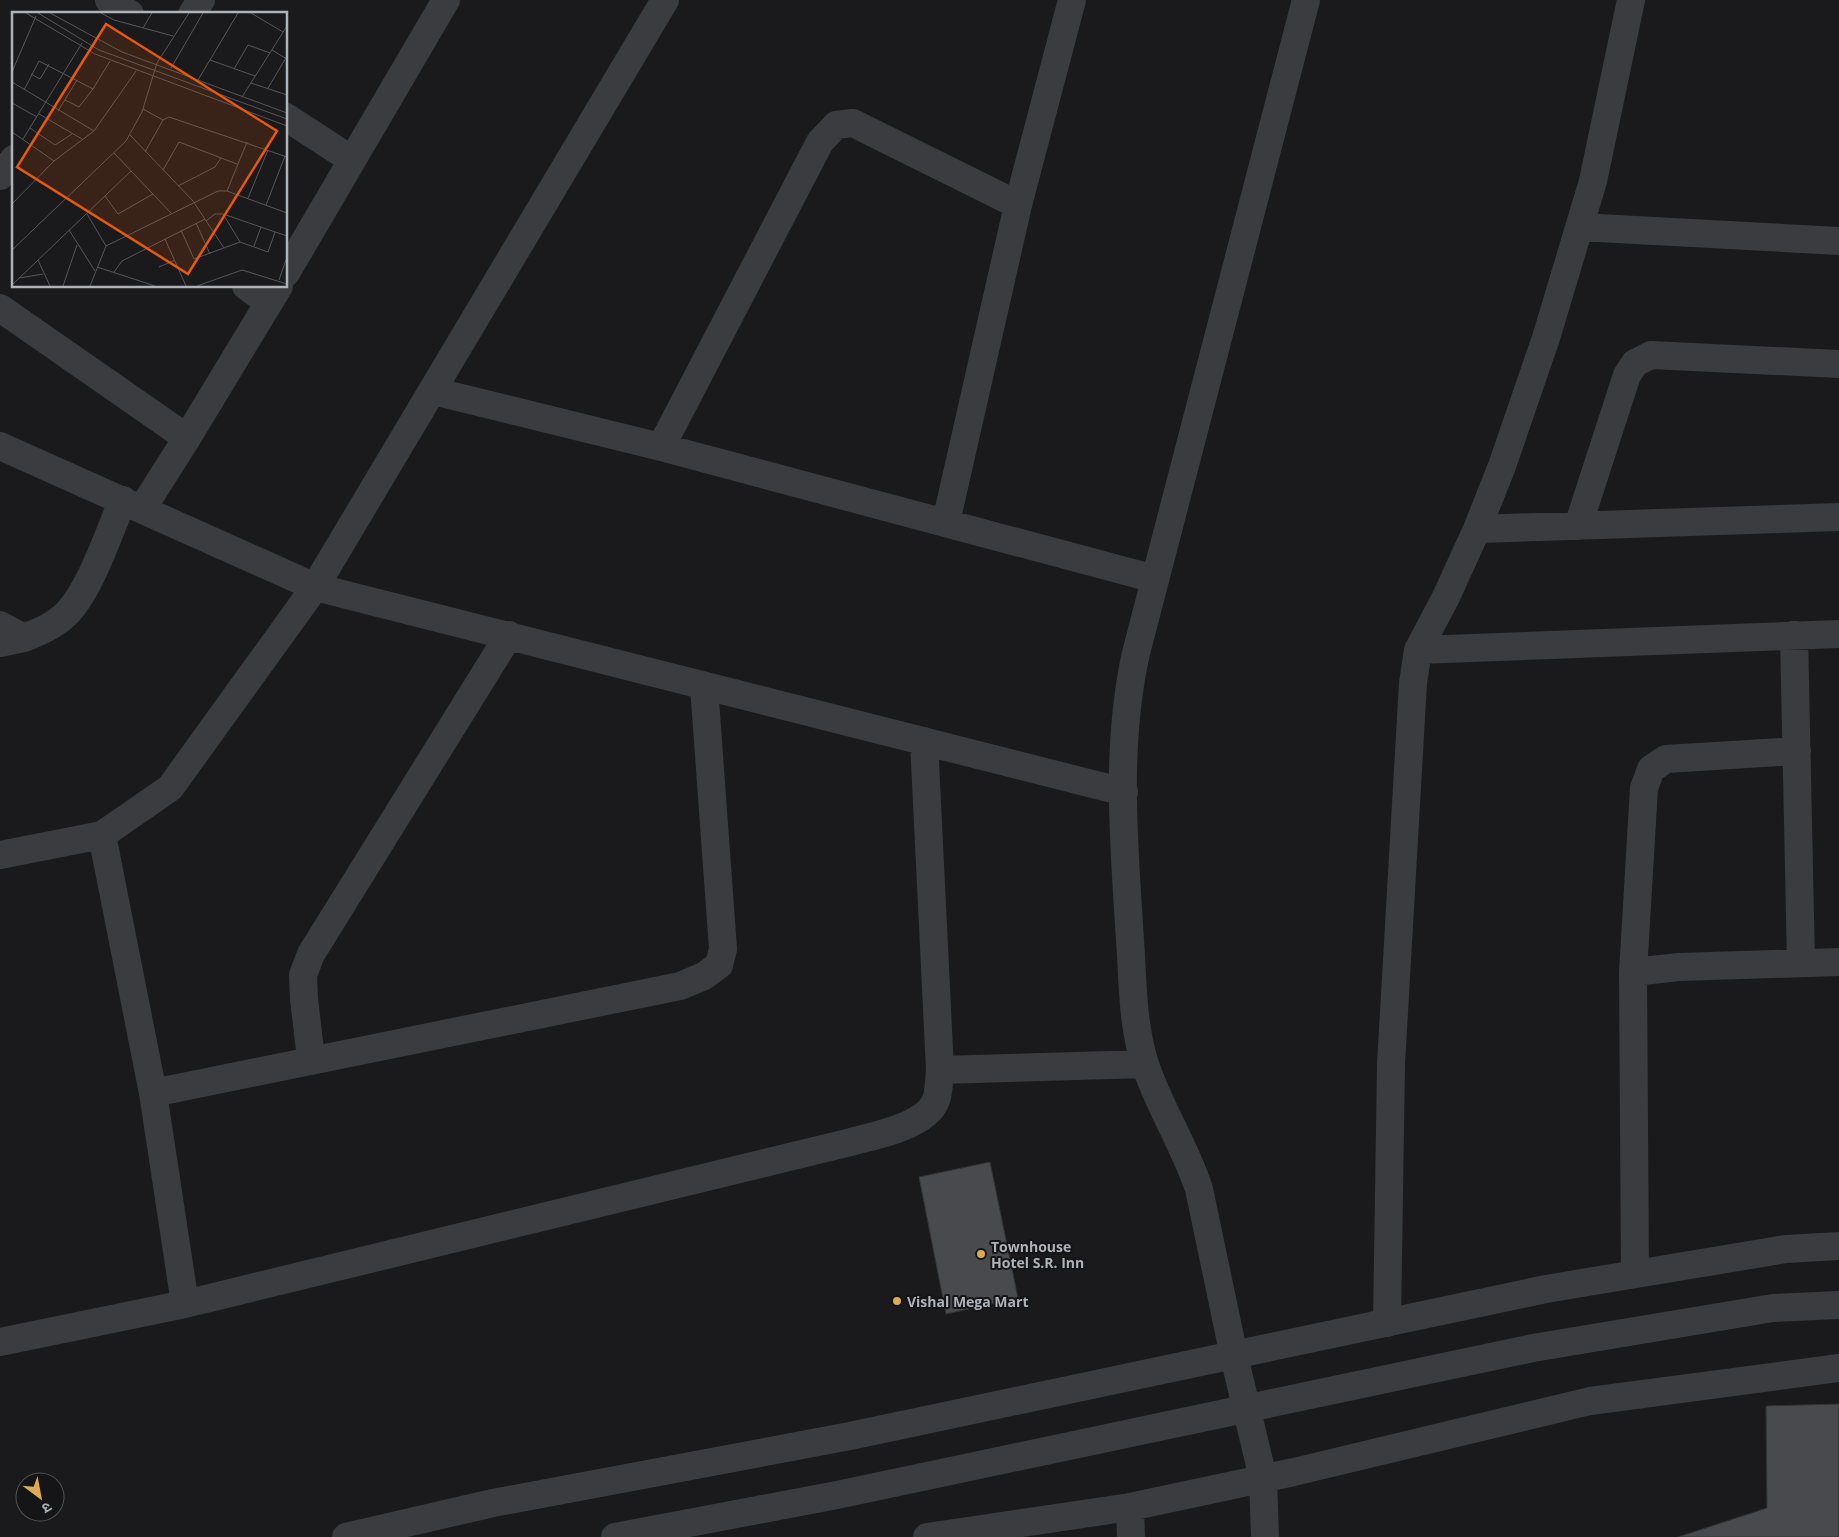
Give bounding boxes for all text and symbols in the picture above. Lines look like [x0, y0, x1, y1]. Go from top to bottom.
inset map [12, 12, 288, 288]
place label: Townhouse Hotel S.R. Inn [991, 1237, 1084, 1272]
marker: Townhouse Hotel S.R. Inn [975, 1248, 987, 1260]
place label: Vishal Mega Mart [907, 1292, 1028, 1311]
marker: Vishal Mega Mart [891, 1295, 903, 1307]
north arrow [15, 1472, 65, 1522]
text: उ [38, 1498, 56, 1519]

